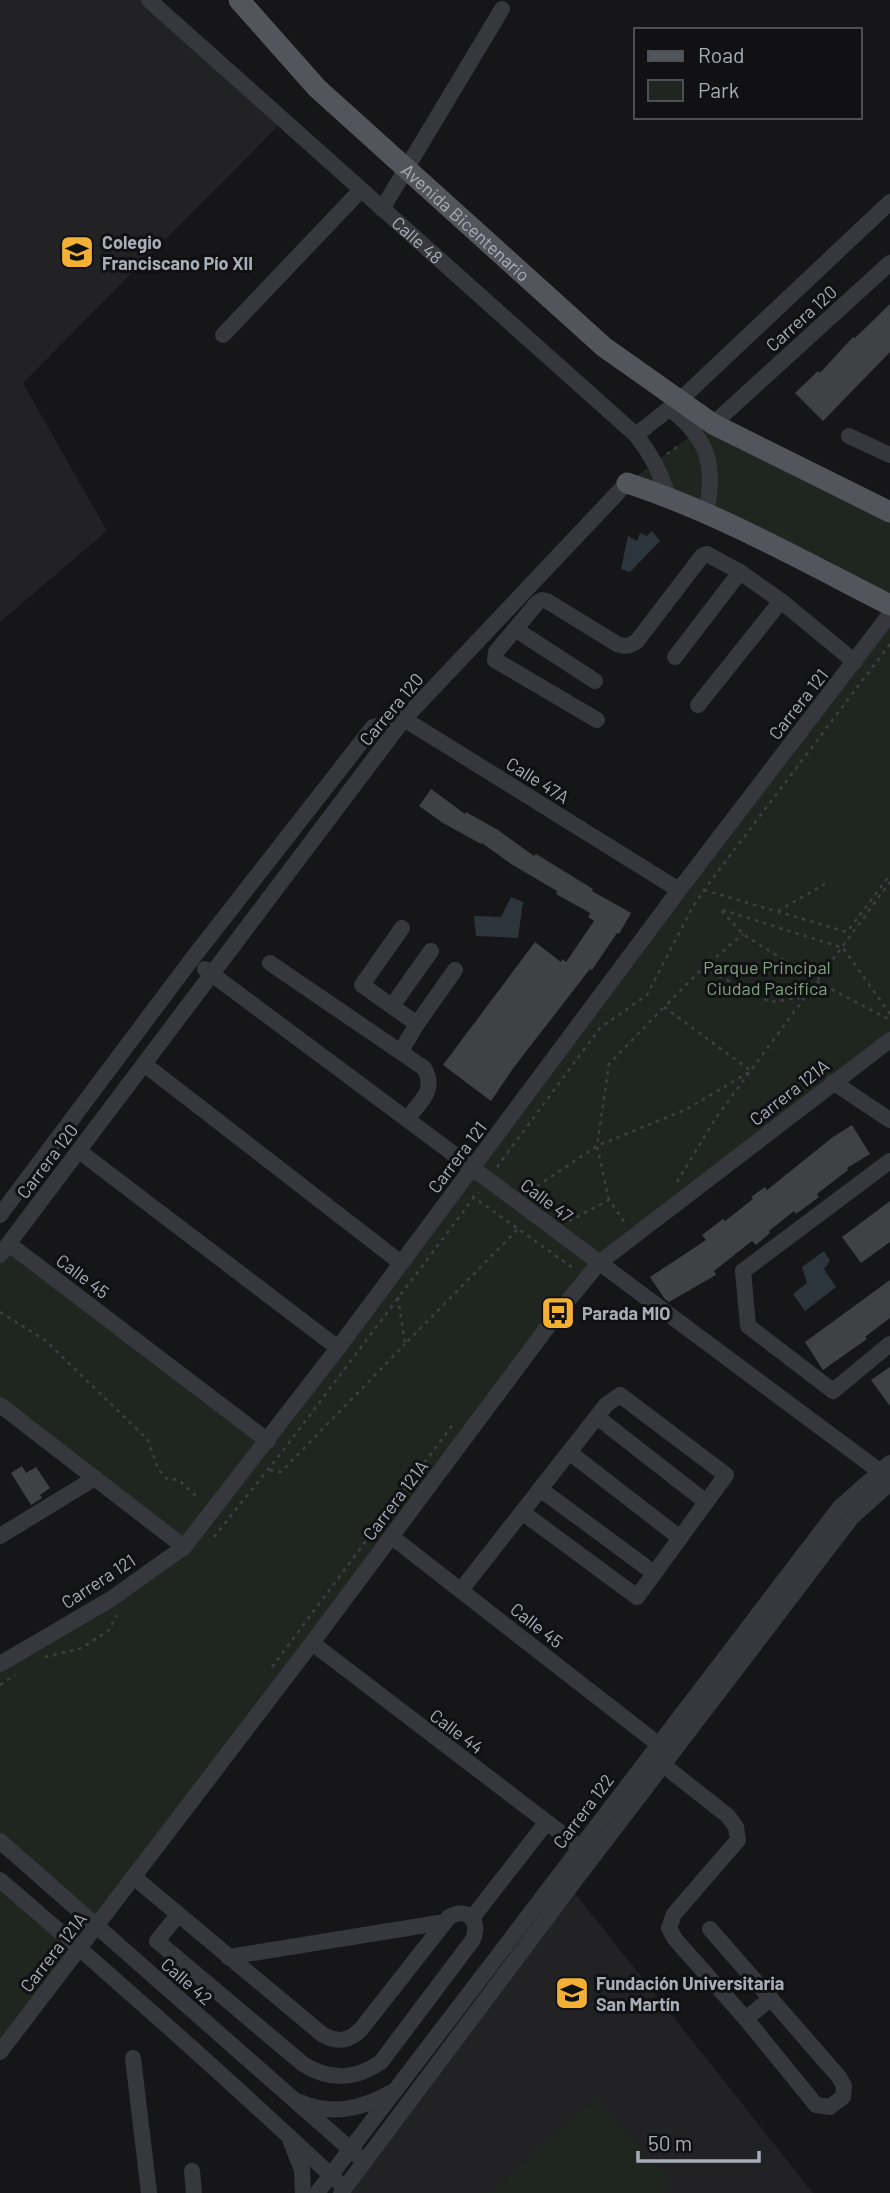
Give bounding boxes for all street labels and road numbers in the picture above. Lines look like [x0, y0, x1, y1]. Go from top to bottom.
street label: Avenida Bicentenario [397, 159, 535, 286]
street label: Calle 48 [387, 211, 447, 268]
street label: Carrera 120 [761, 280, 841, 356]
street label: Carrera 121 [763, 664, 833, 744]
street label: Carrera 120 [354, 668, 428, 750]
street label: Calle 47A [502, 752, 574, 808]
street label: Carrera 121A [745, 1054, 833, 1130]
street label: Carrera 121 [423, 1117, 491, 1197]
street label: Carrera 120 [12, 1119, 82, 1203]
street label: Calle 47 [517, 1173, 578, 1227]
street label: Calle 45 [52, 1249, 114, 1303]
street label: Carrera 121A [358, 1455, 432, 1544]
street label: Carrera 121 [57, 1549, 139, 1613]
street label: Calle 45 [506, 1598, 568, 1652]
street label: Calle 44 [426, 1704, 488, 1758]
street label: Carrera 122 [548, 1769, 618, 1853]
street label: Carrera 121A [15, 1908, 91, 1996]
street label: Calle 42 [157, 1953, 217, 2009]

